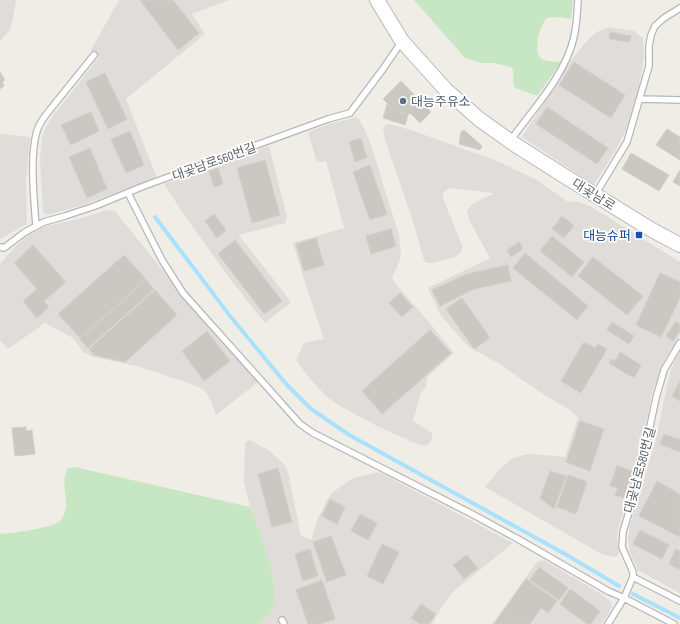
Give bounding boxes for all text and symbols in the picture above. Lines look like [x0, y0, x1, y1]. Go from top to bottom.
place label: 대능주유소 [411, 94, 471, 110]
marker: 대능주유소 [398, 96, 408, 106]
street label: 대곶남로560번길 [170, 139, 259, 185]
street label: 대곶남로 [569, 175, 618, 214]
place label: 대능슈퍼 [583, 228, 631, 244]
marker: 대능슈퍼 [634, 230, 644, 240]
street label: 대곶남로580번길 [621, 425, 659, 515]

